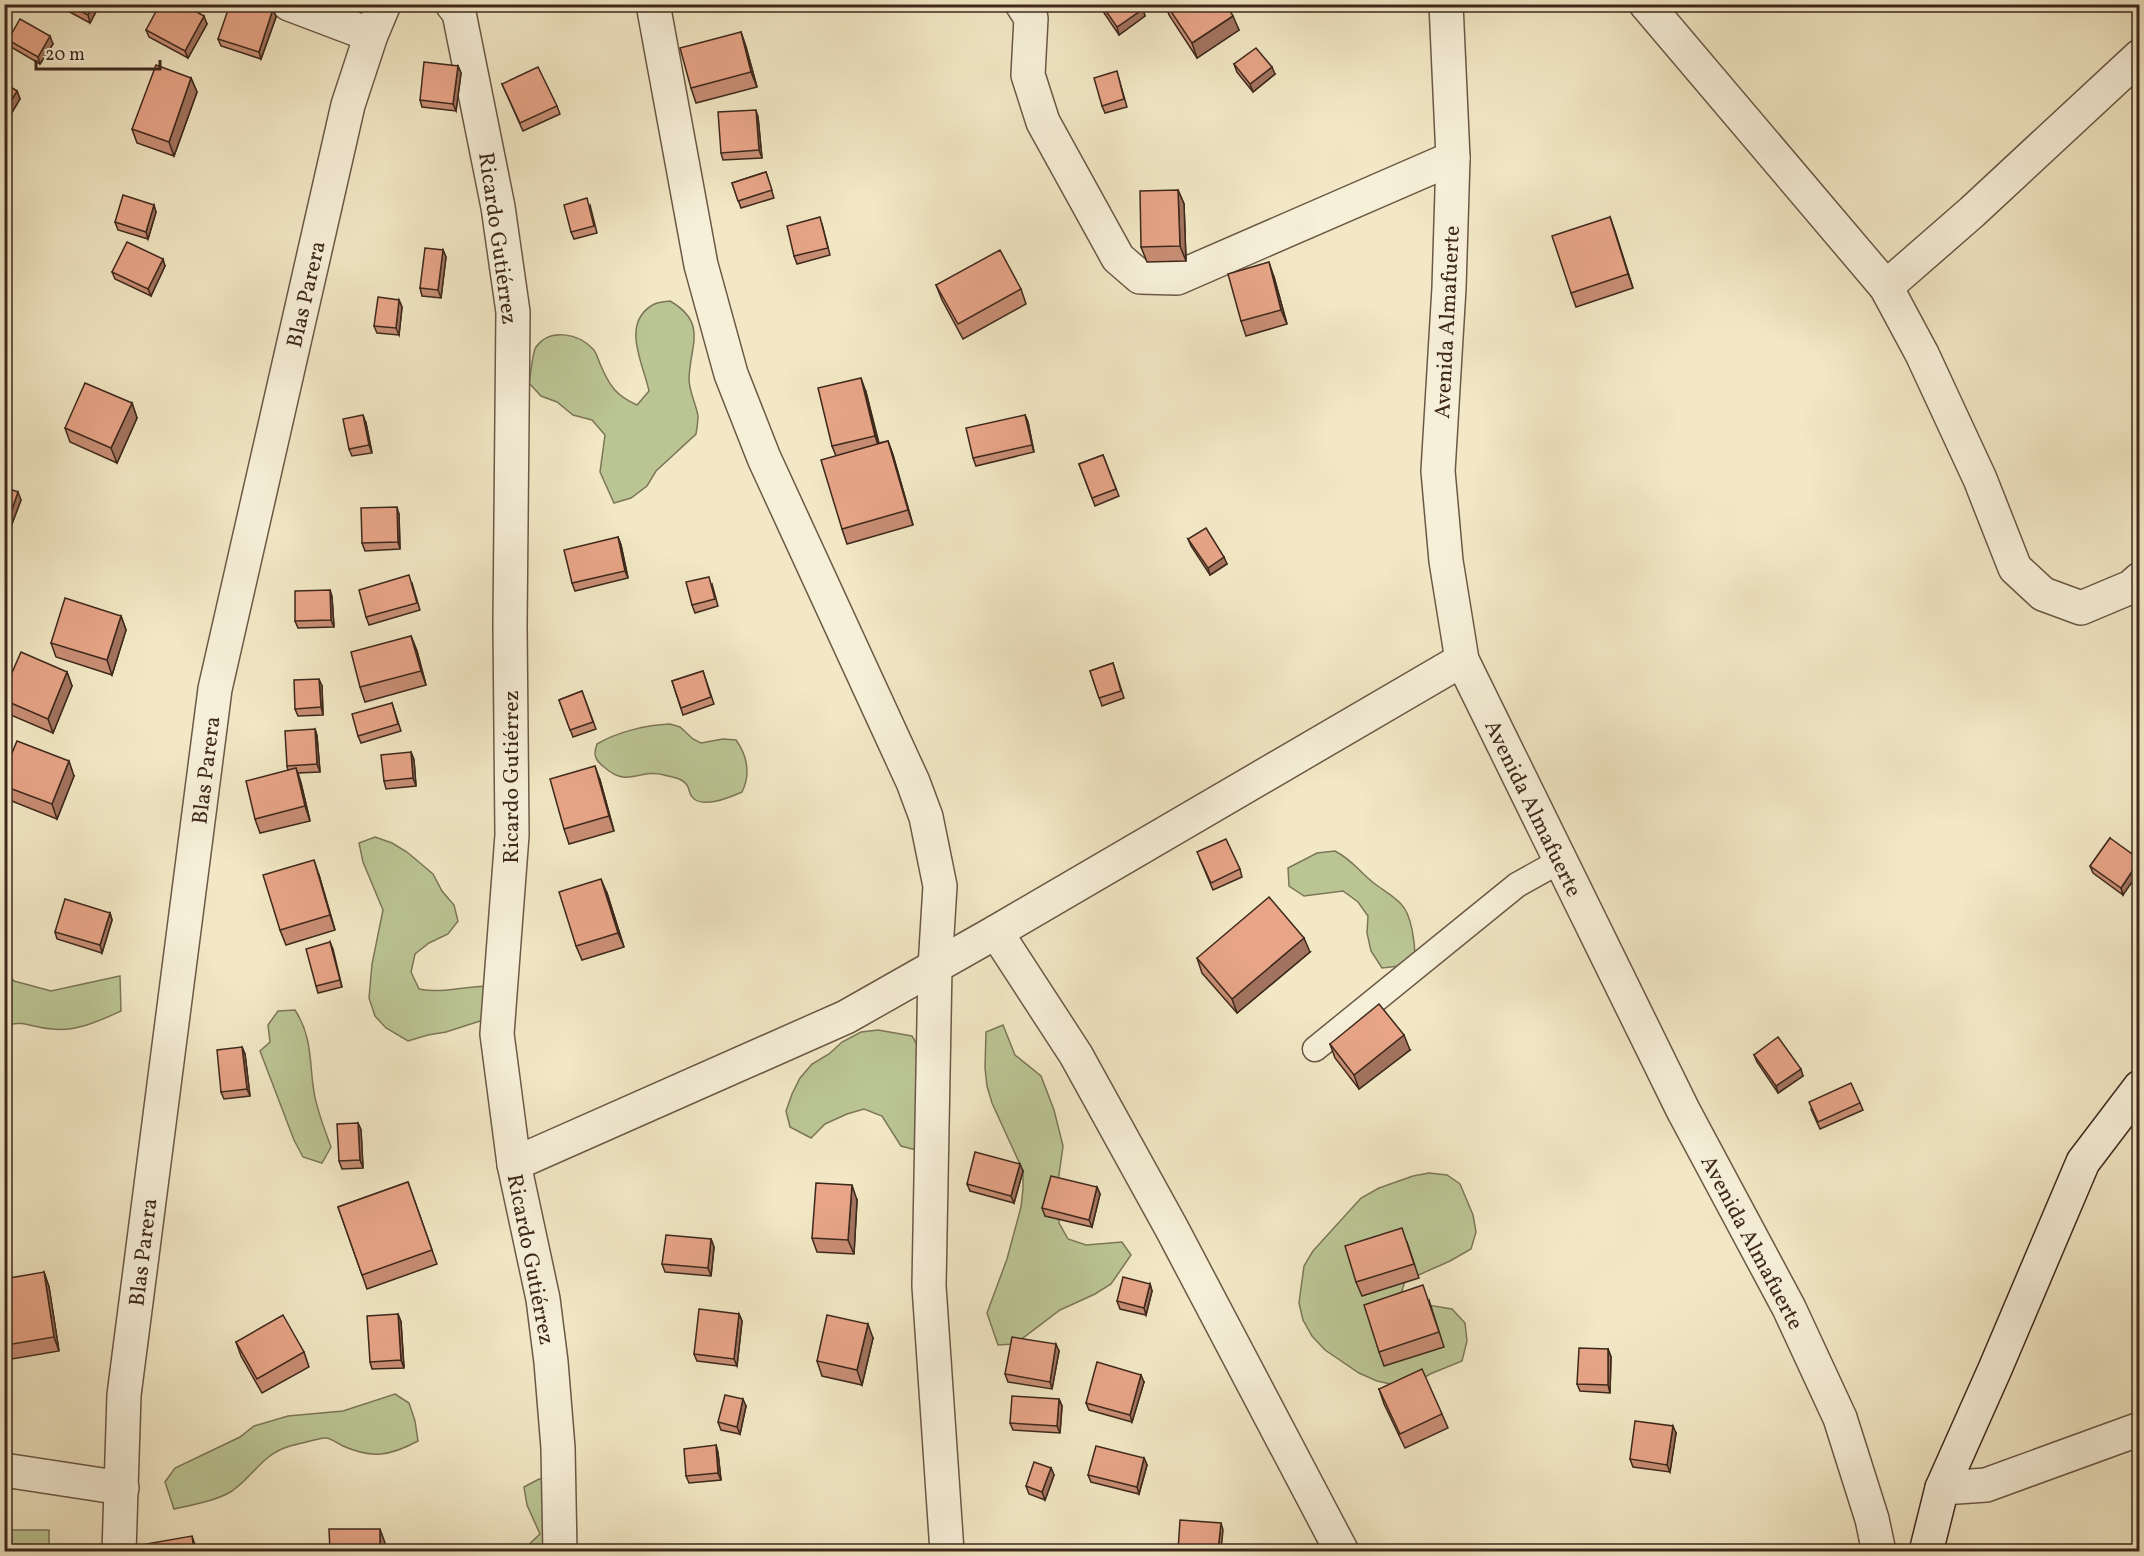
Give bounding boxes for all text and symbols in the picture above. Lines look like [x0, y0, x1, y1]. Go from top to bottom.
scale bar [36, 33, 160, 71]
text: 20 m [45, 43, 85, 68]
street label: Ricardo Gutiérrez [469, 150, 524, 326]
street label: Avenida Almafuerte [1428, 225, 1469, 420]
street label: Blas Parera [280, 238, 335, 351]
street label: Ricardo Gutiérrez [497, 690, 528, 864]
street label: Blas Parera [185, 714, 229, 826]
street label: Avenida Almafuerte [1475, 715, 1588, 903]
street label: Avenida Almafuerte [1692, 1150, 1810, 1336]
street label: Ricardo Gutiérrez [498, 1171, 561, 1348]
street label: Blas Parera [122, 1196, 166, 1308]

